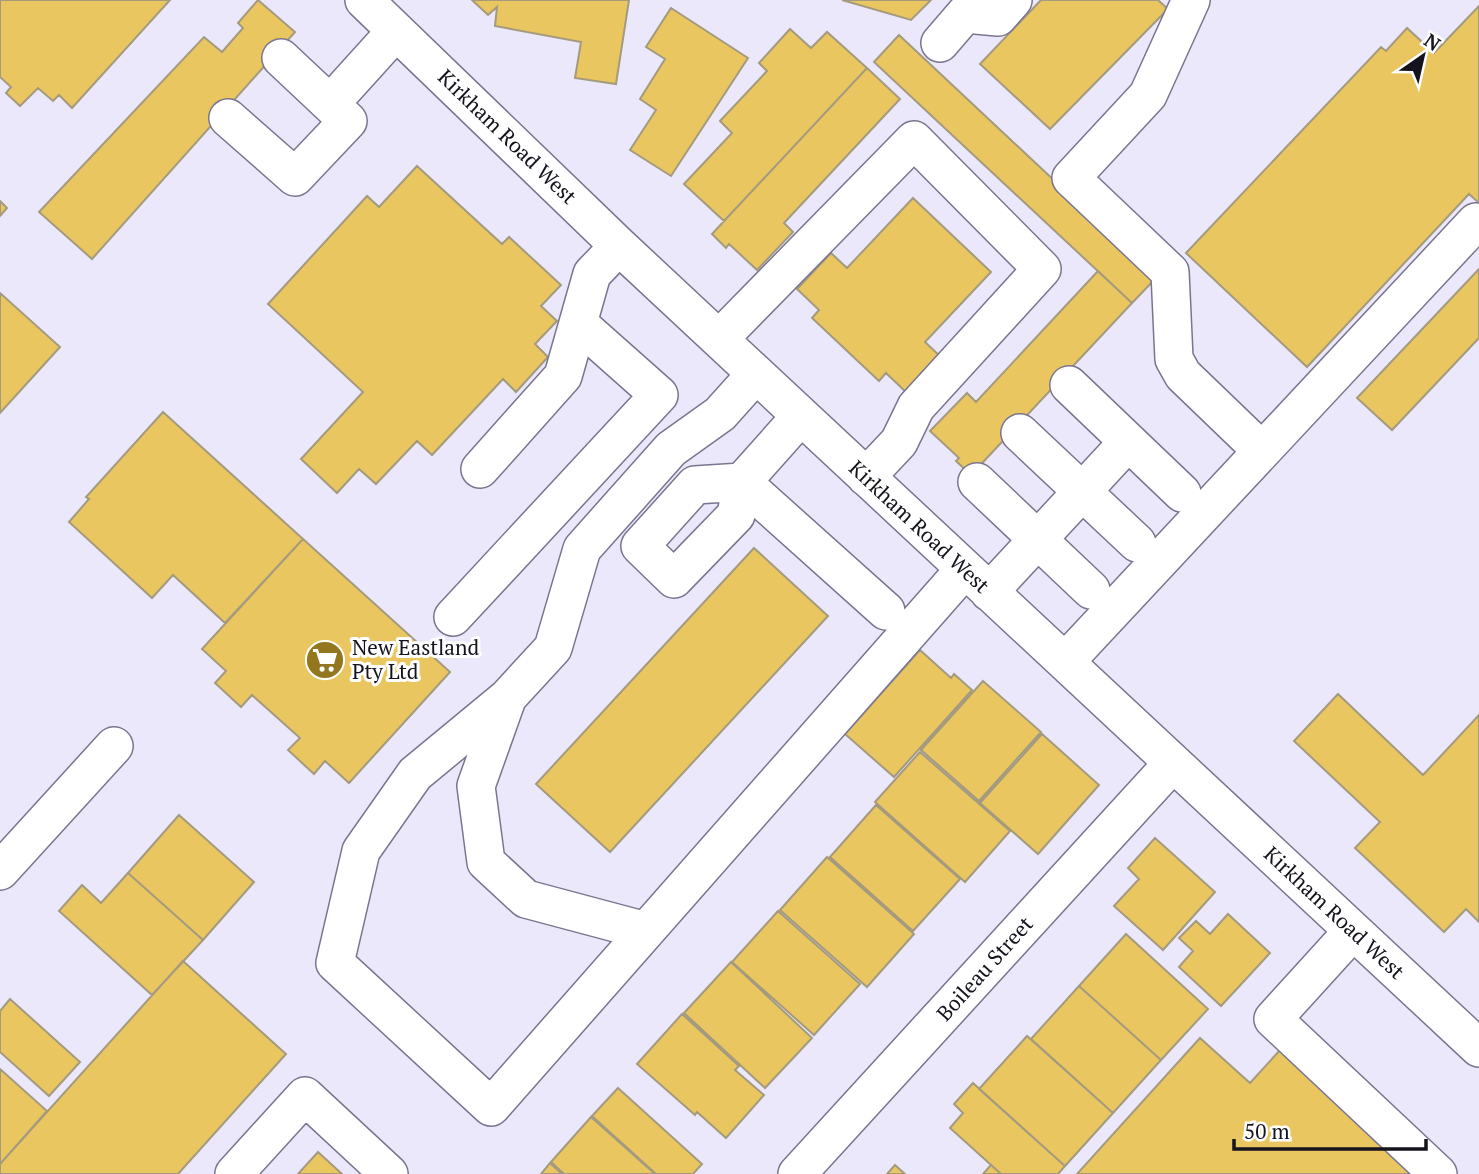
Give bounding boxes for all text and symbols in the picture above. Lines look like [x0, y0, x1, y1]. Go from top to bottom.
north arrow [1388, 21, 1458, 91]
text: N [1420, 27, 1446, 56]
street label: Kirkham Road West [432, 63, 583, 210]
street label: Kirkham Road West [843, 454, 996, 599]
place label: New Eastland Pty Ltd [352, 633, 479, 685]
supermarket icon: New Eastland Pty Ltd [304, 639, 346, 681]
street label: Kirkham Road West [1258, 840, 1411, 985]
street label: Boileau Street [930, 910, 1039, 1027]
scale bar [1234, 1108, 1426, 1152]
text: 50 m [1244, 1117, 1290, 1145]

